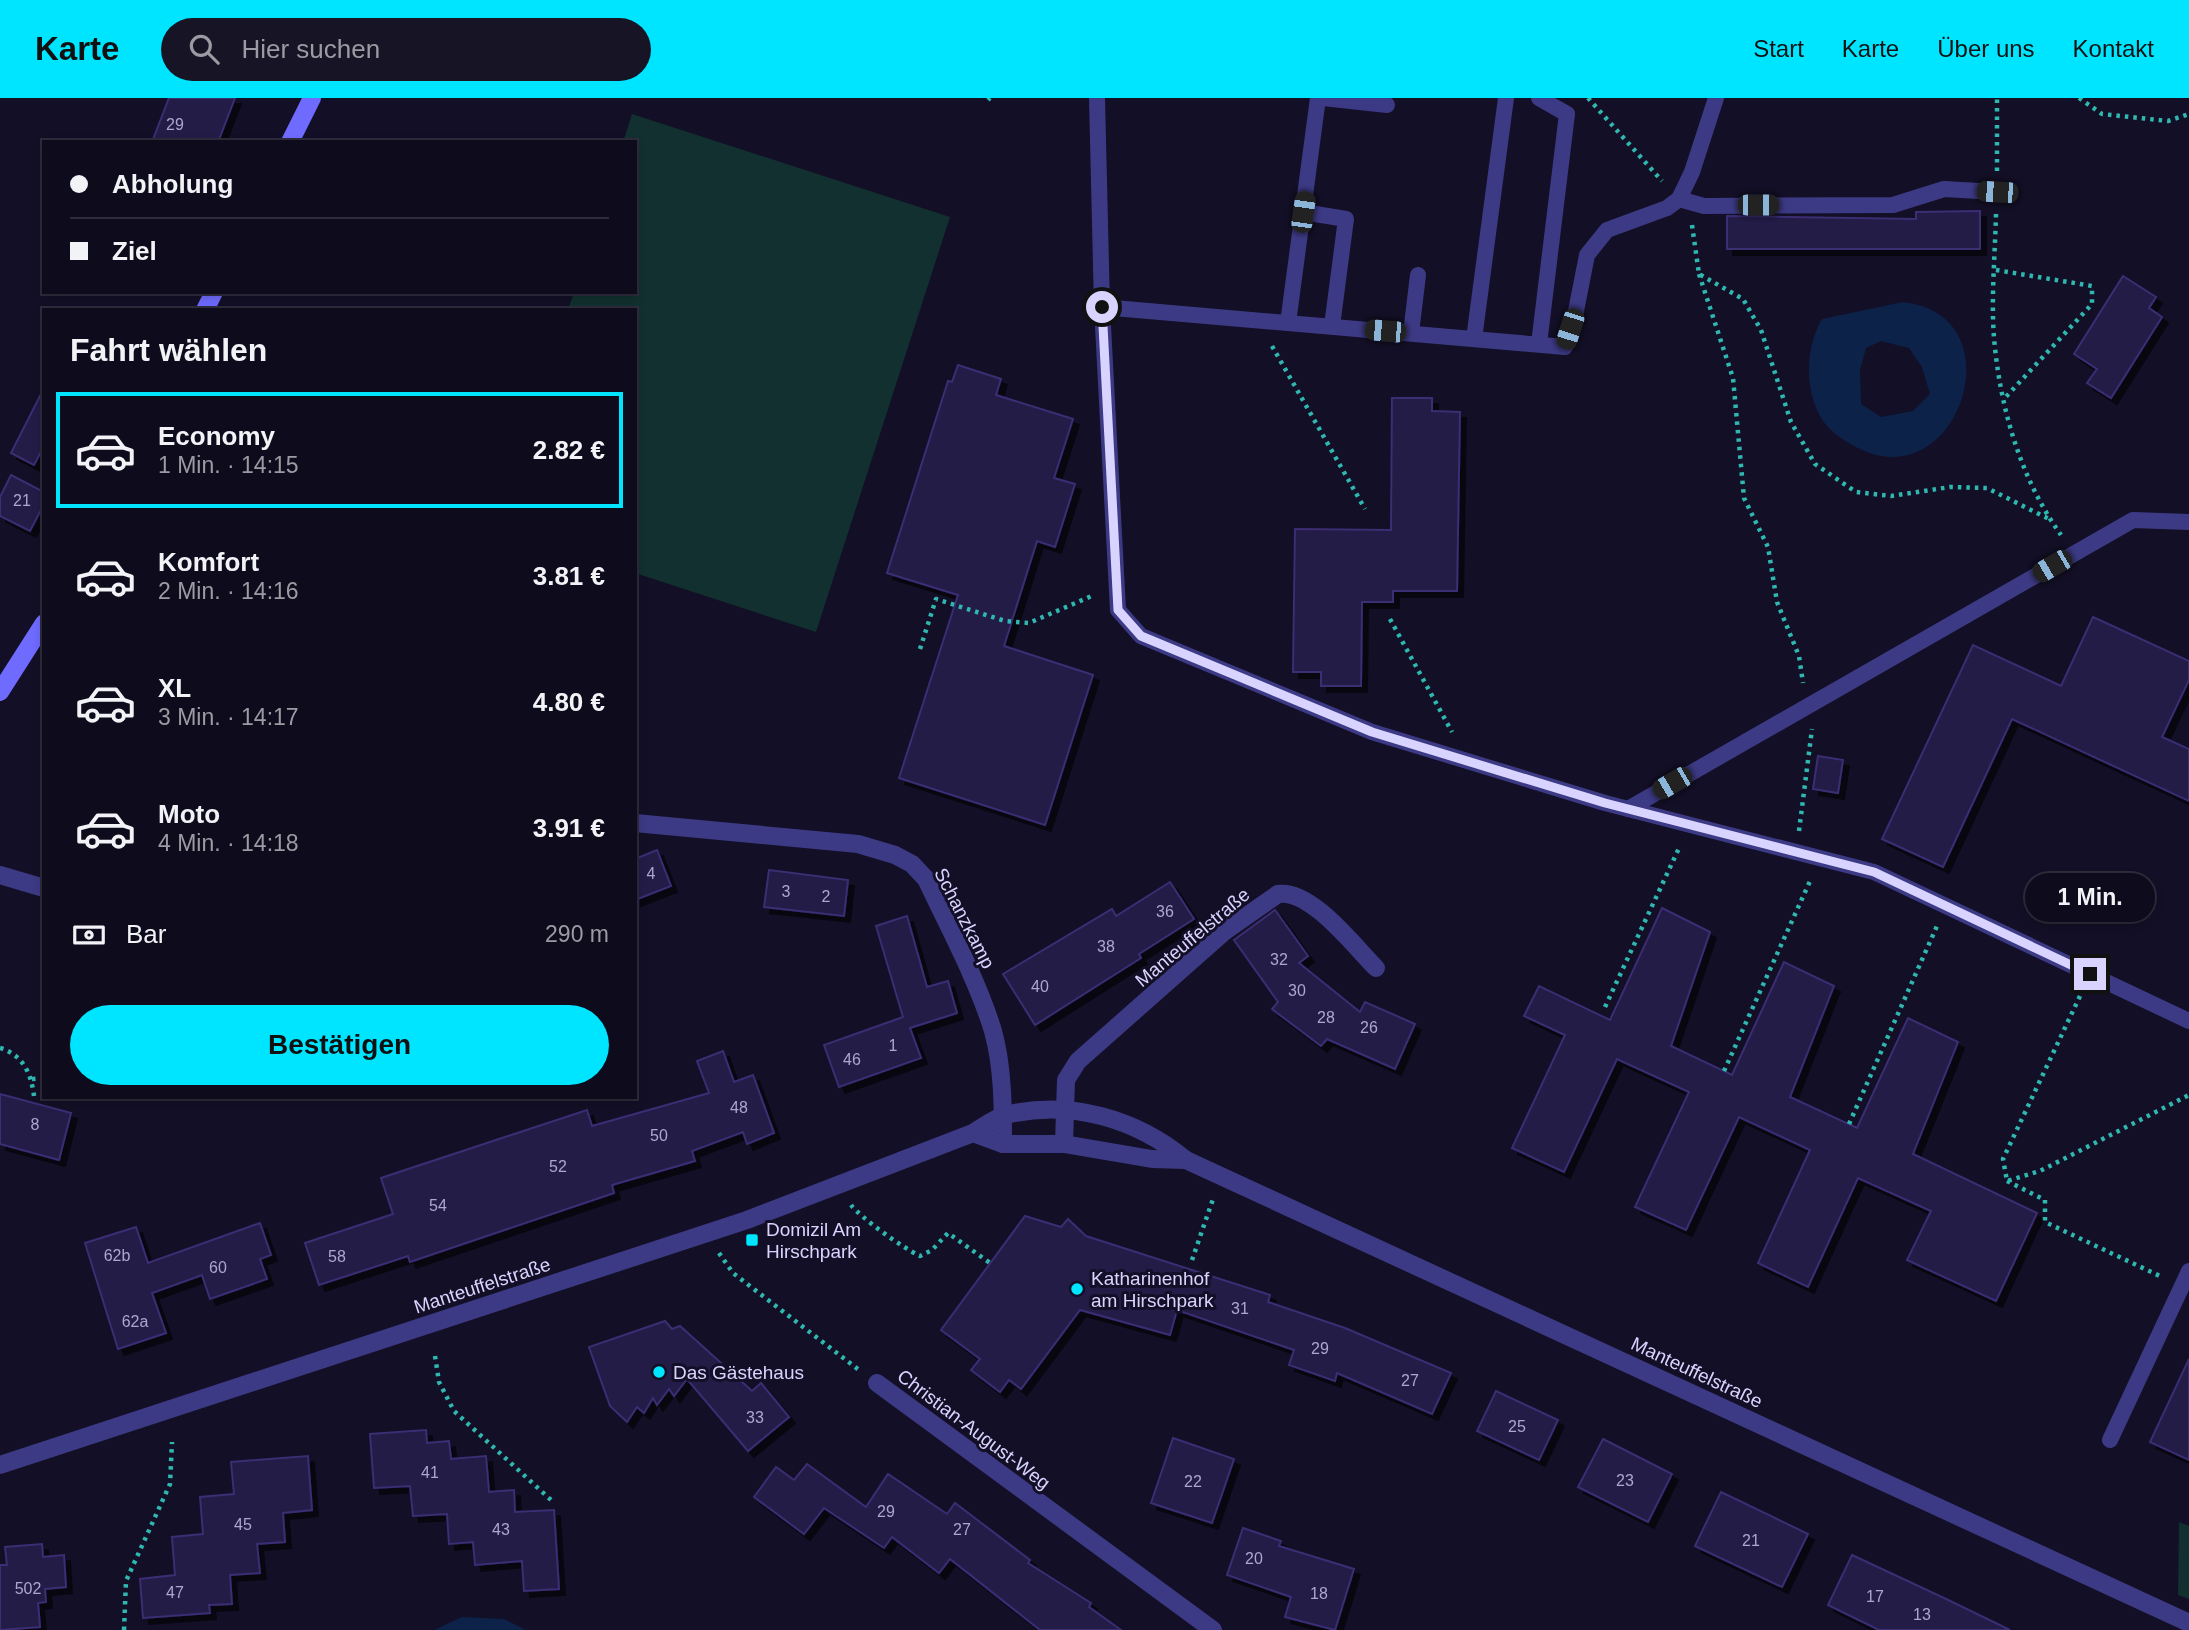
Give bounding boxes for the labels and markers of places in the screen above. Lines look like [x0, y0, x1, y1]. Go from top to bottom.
place label: Domizil Am Hirschpark [766, 1219, 861, 1262]
marker: Domizil Am Hirschpark [744, 1232, 760, 1248]
place label: Katharinenhof am Hirschpark [1091, 1268, 1214, 1311]
marker: Katharinenhof am Hirschpark [1069, 1281, 1085, 1297]
place label: Das Gästehaus [673, 1362, 804, 1383]
marker: Das Gästehaus [651, 1364, 667, 1380]

